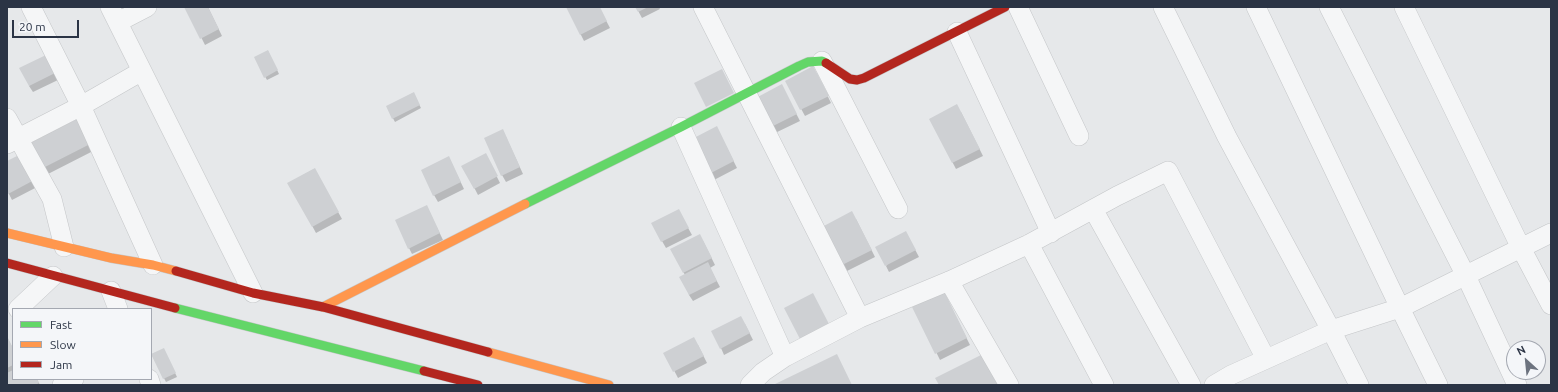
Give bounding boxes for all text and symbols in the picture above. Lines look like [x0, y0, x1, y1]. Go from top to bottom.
scale bar [14, 12, 81, 38]
text: 20 m [19, 20, 46, 33]
legend [12, 308, 152, 380]
text: Fast [50, 318, 72, 331]
text: Slow [50, 338, 76, 351]
north arrow [1506, 340, 1546, 380]
text: N [1515, 343, 1527, 357]
text: Jam [50, 358, 72, 371]

